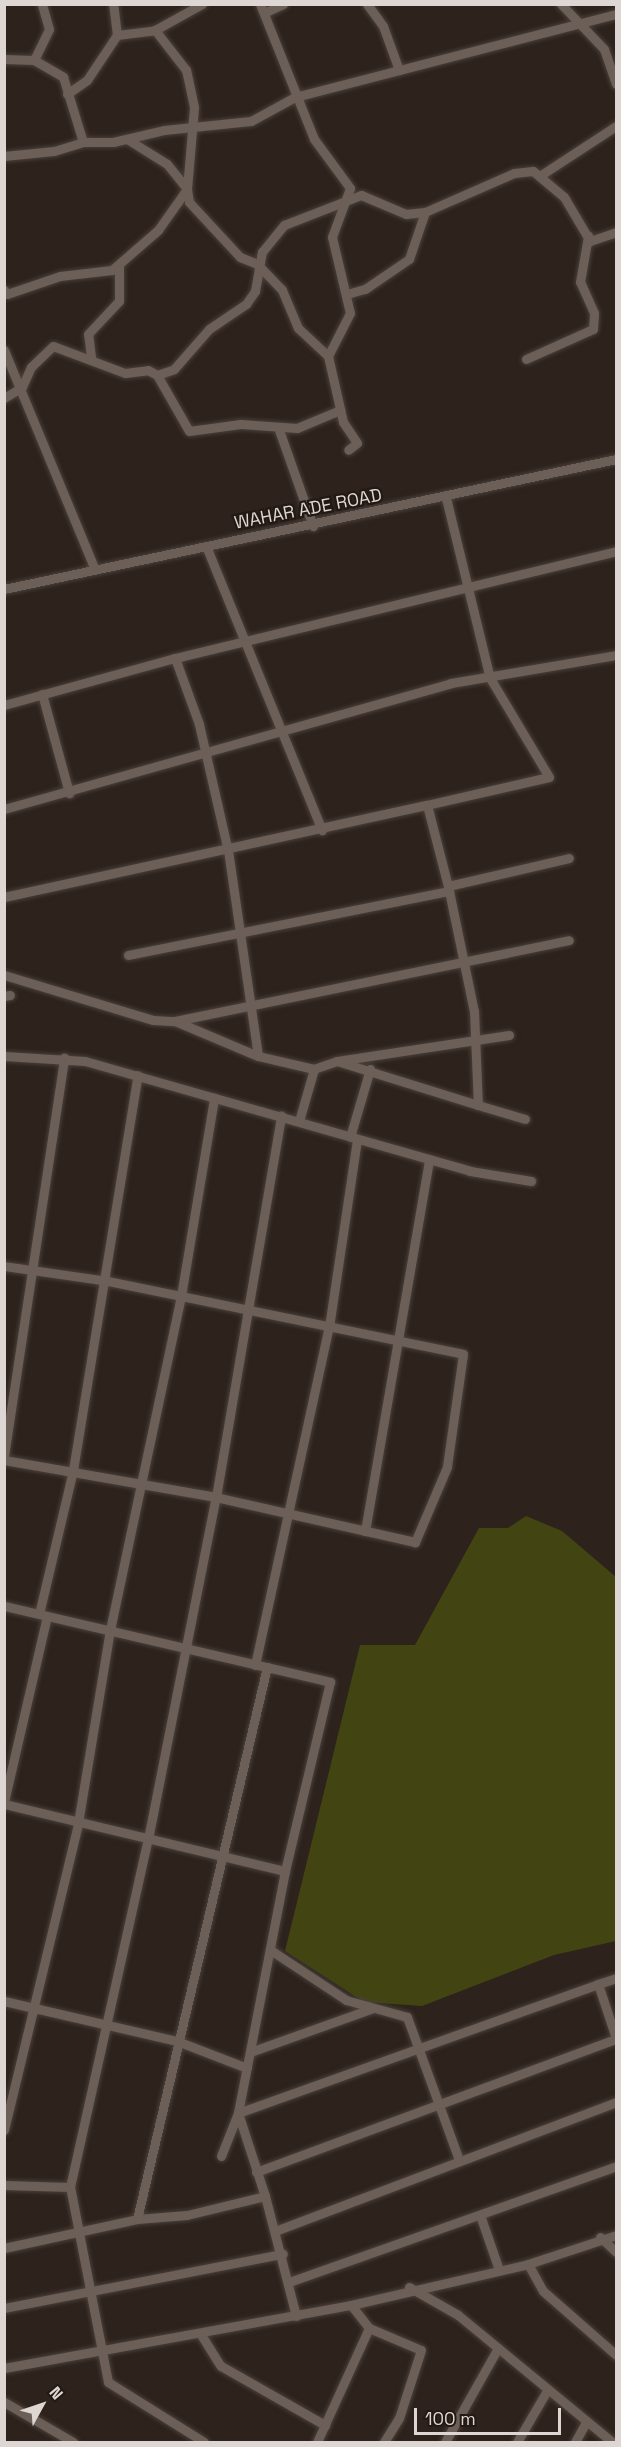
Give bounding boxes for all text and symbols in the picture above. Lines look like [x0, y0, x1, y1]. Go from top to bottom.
street label: WAHAR ADE ROAD [232, 484, 384, 534]
north arrow [12, 2375, 72, 2435]
text: N [45, 2382, 68, 2404]
scale bar [417, 2396, 564, 2434]
text: 100 m [425, 2407, 476, 2430]

